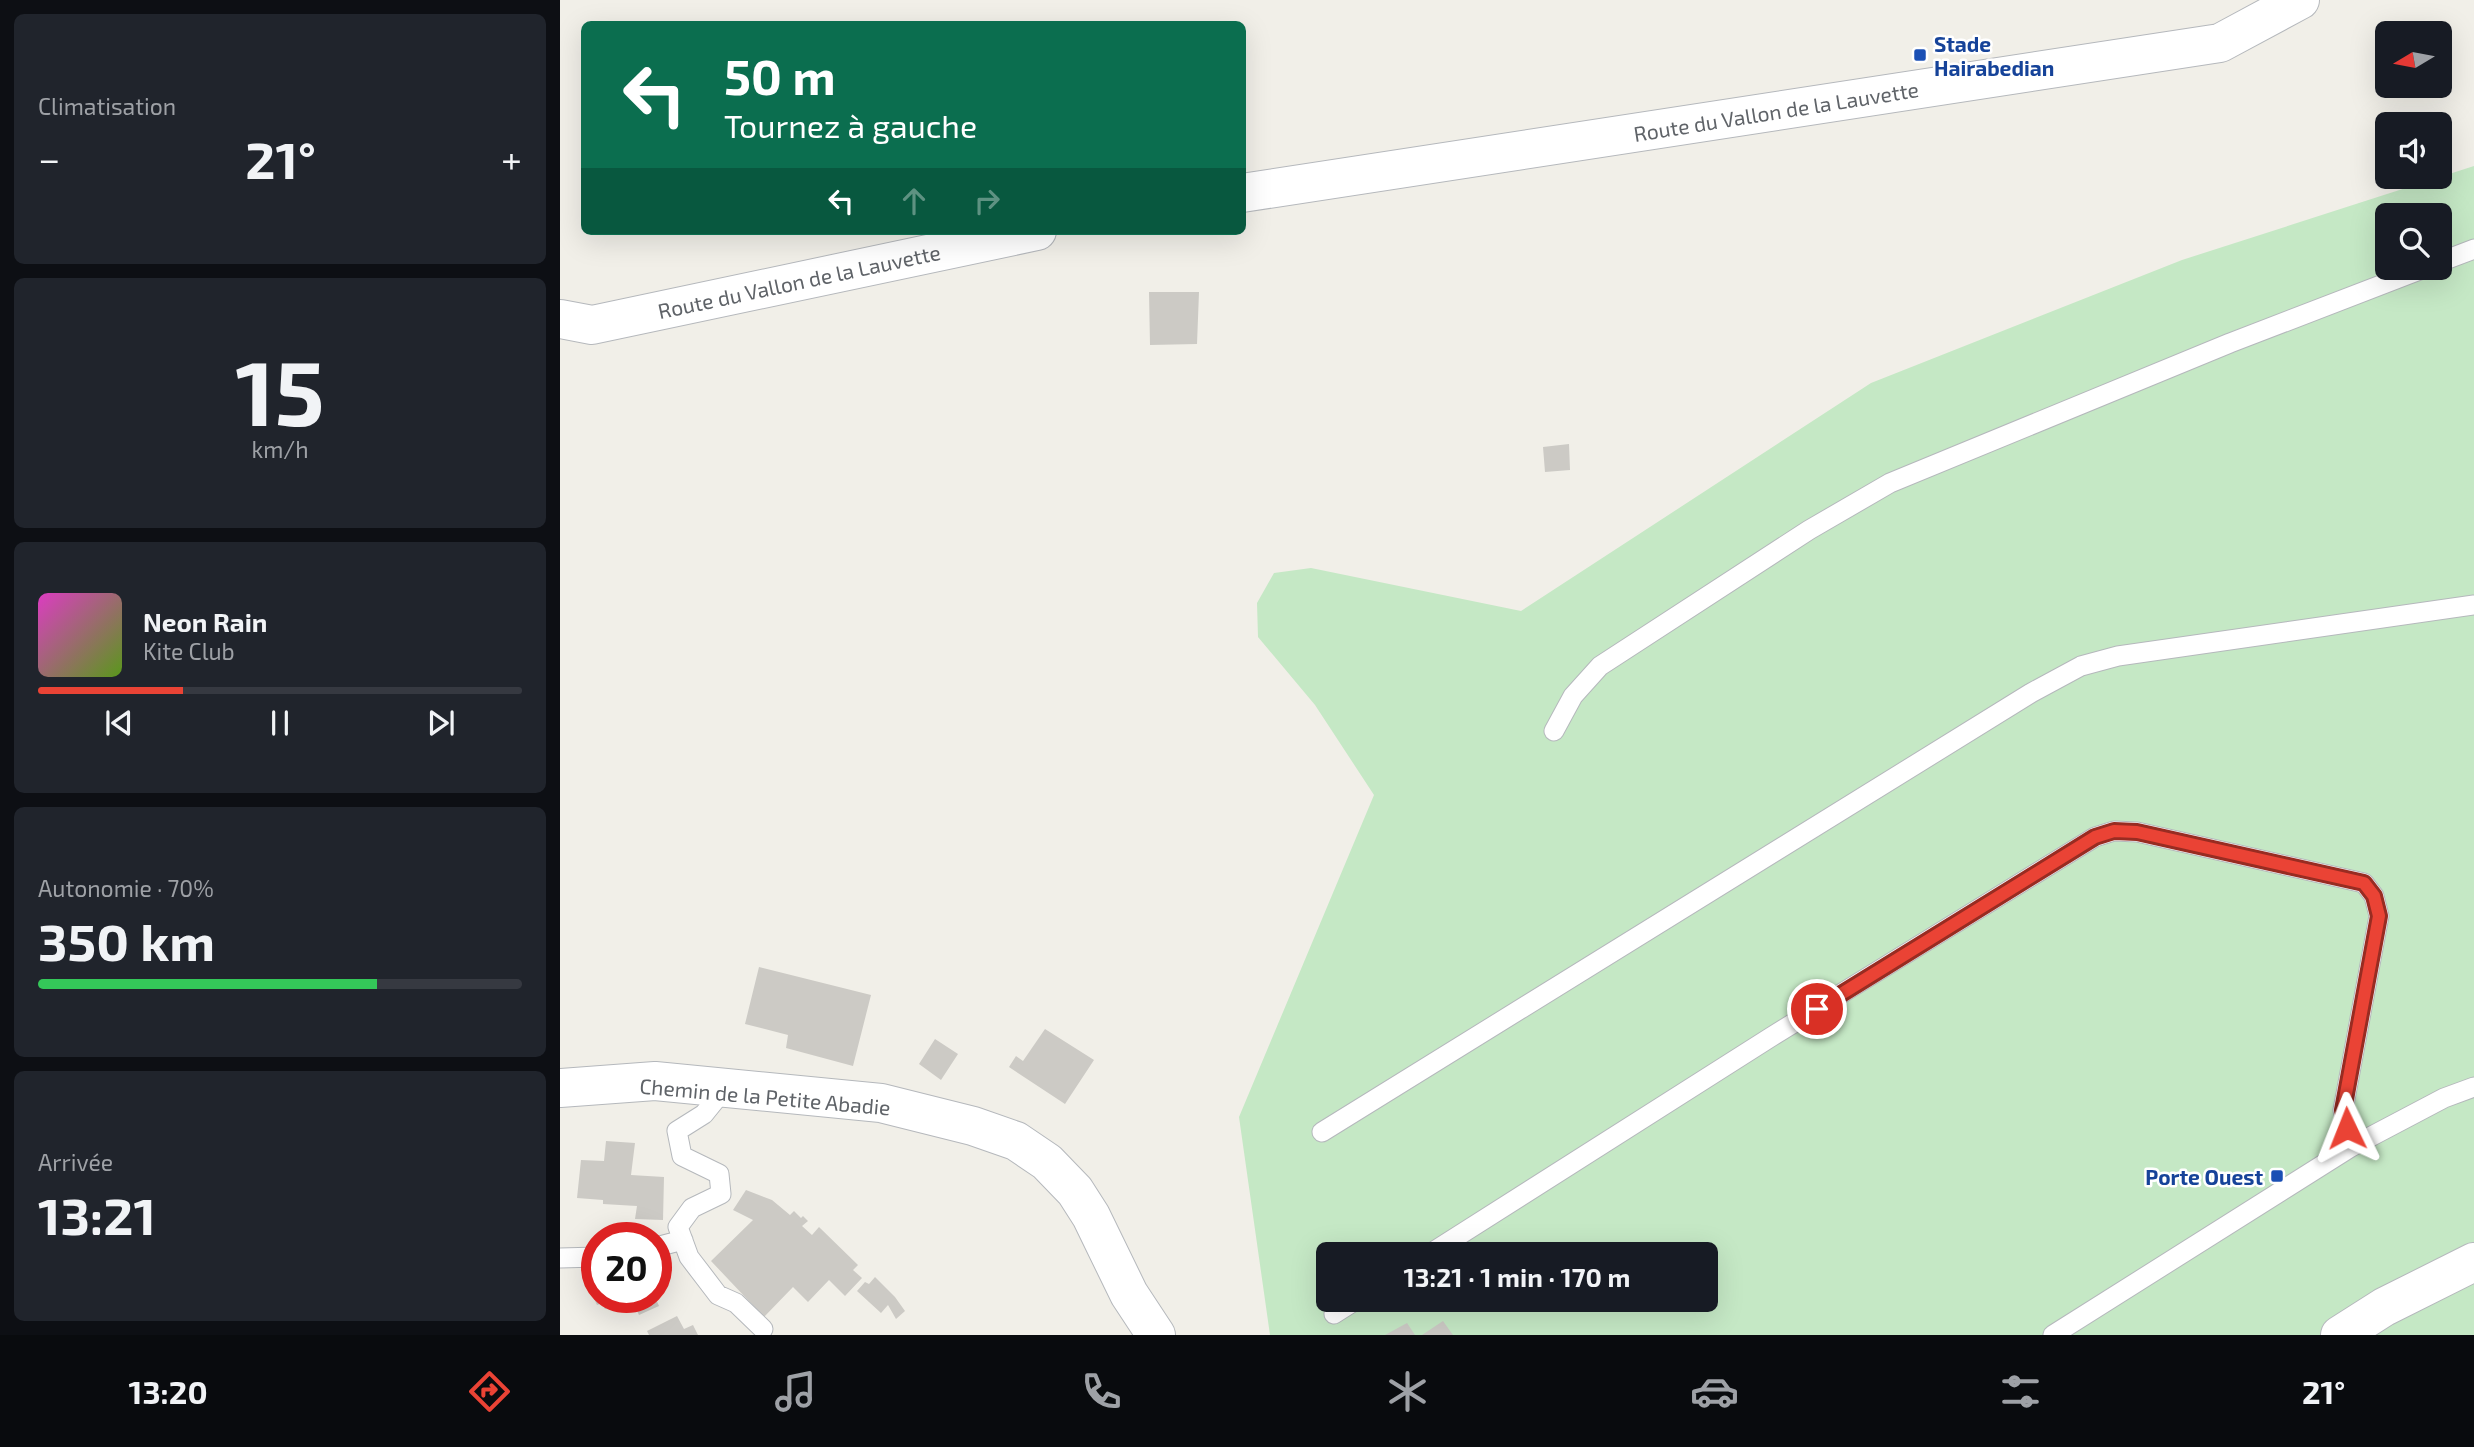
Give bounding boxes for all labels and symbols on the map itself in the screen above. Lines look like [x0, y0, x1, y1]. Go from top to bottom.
north arrow [2375, 21, 2452, 98]
place label: Stade Hairabedian [1934, 31, 2054, 80]
marker: Stade Hairabedian [1912, 47, 1928, 63]
street label: Route du Vallon de la Lauvette [1632, 76, 1920, 146]
street label: Route du Vallon de la Lauvette [655, 239, 943, 323]
pin [1787, 979, 1847, 1039]
street label: Chemin de la Petite Abadie [639, 1073, 891, 1119]
position arrow [2310, 1091, 2384, 1165]
place label: Porte Ouest [2145, 1164, 2263, 1189]
marker: Porte Ouest [2269, 1168, 2285, 1184]
speed limit sign: 20 [581, 1222, 672, 1313]

